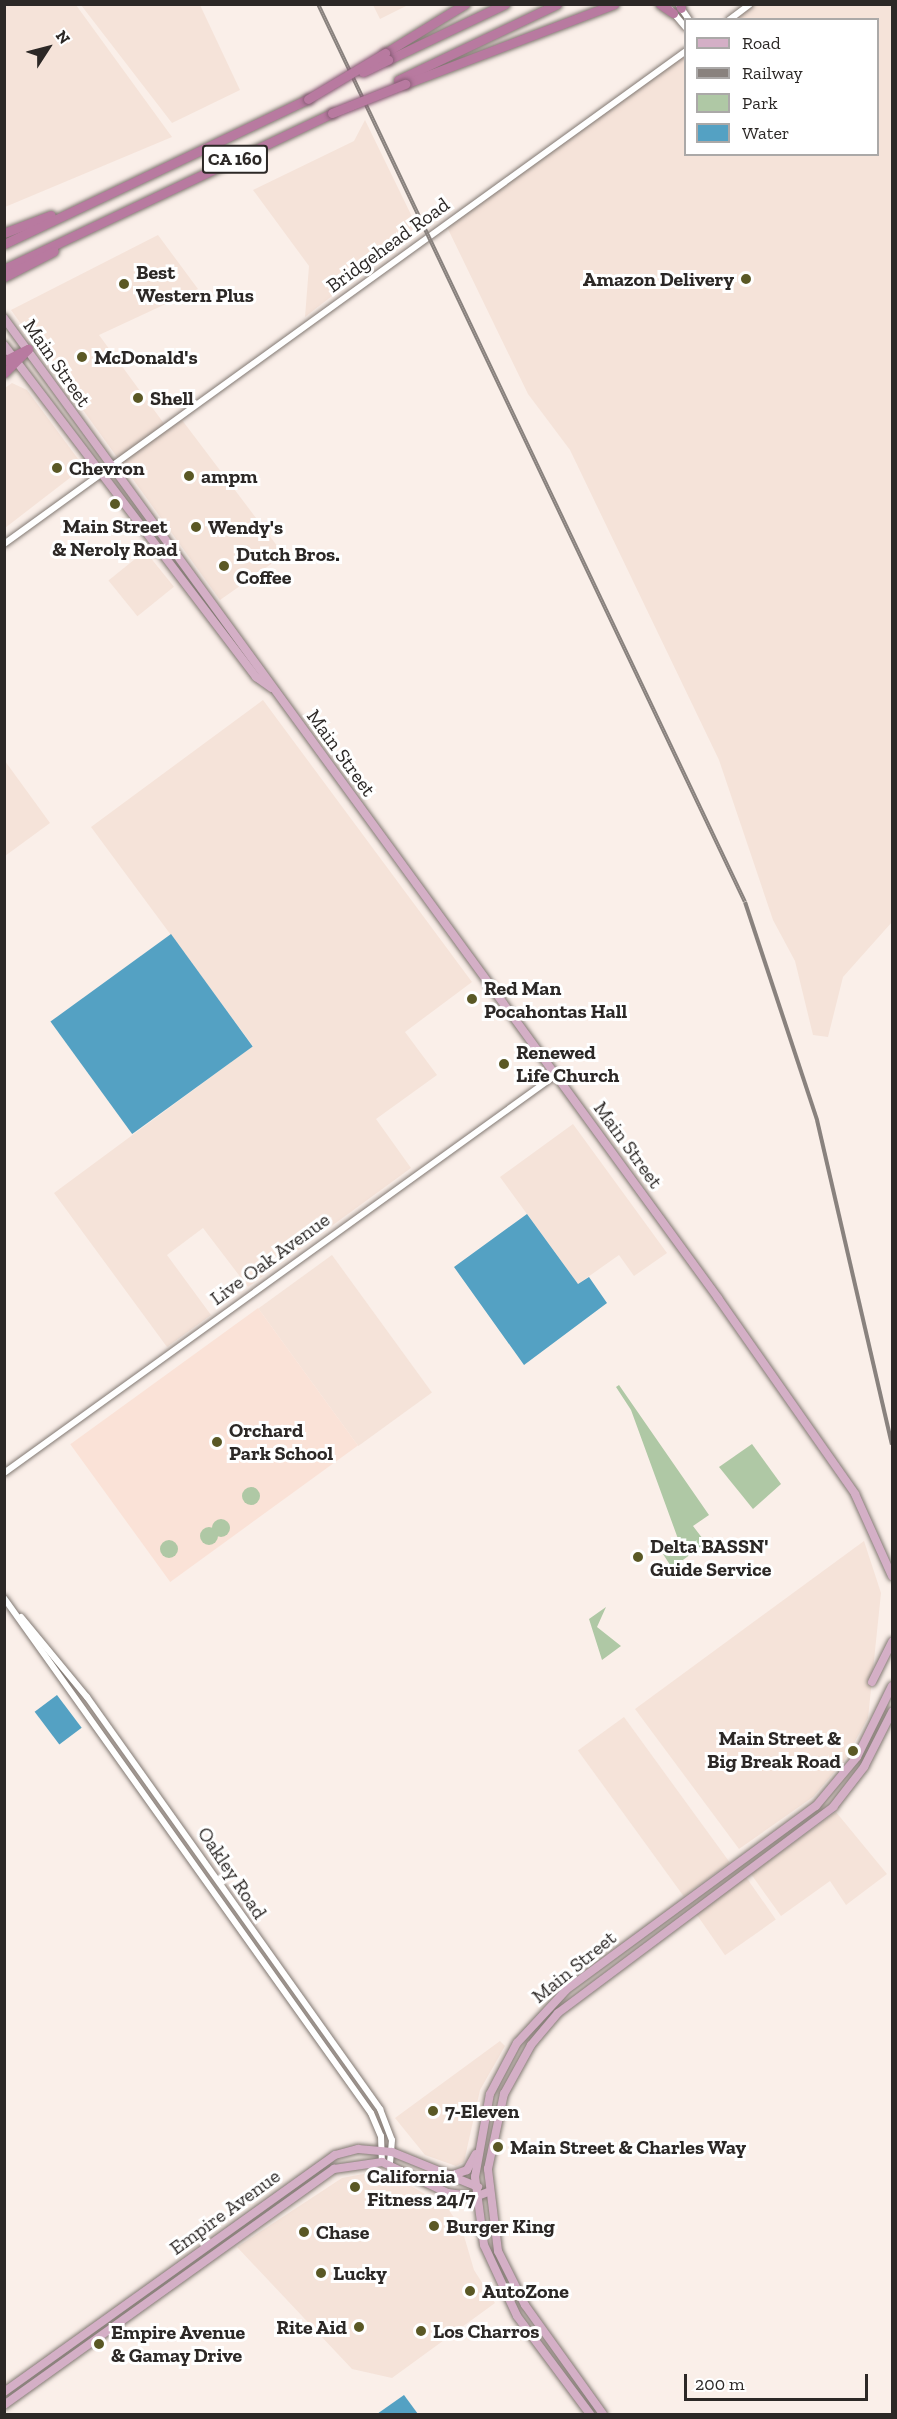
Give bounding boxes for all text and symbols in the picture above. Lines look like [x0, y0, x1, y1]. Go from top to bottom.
north arrow [18, 18, 78, 78]
legend [684, 18, 879, 156]
text: N [52, 27, 74, 48]
text: Road [742, 32, 781, 54]
text: Railway [742, 62, 803, 84]
text: Park [742, 92, 778, 114]
text: Water [742, 122, 789, 144]
road number: CA 160 [200, 144, 270, 174]
street label: Bridgehead Road [322, 192, 454, 298]
place label: Best Western Plus [136, 260, 254, 307]
place label: Amazon Delivery [583, 267, 734, 291]
marker: Amazon Delivery [739, 272, 753, 286]
marker: Best Western Plus [117, 277, 131, 291]
street label: Main Street [18, 315, 96, 411]
place label: McDonald's [94, 345, 198, 369]
marker: McDonald's [75, 350, 89, 364]
place label: Shell [150, 386, 194, 410]
marker: Shell [131, 391, 145, 405]
place label: Chevron [69, 456, 145, 480]
marker: Chevron [50, 461, 64, 475]
place label: ampm [201, 464, 258, 488]
marker: ampm [182, 469, 196, 483]
marker: Main Street & Neroly Road [108, 497, 122, 511]
place label: Main Street & Neroly Road [52, 514, 178, 561]
place label: Wendy's [208, 515, 283, 539]
marker: Wendy's [189, 520, 203, 534]
place label: Dutch Bros. Coffee [236, 542, 340, 589]
marker: Dutch Bros. Coffee [217, 559, 231, 573]
street label: Main Street [301, 705, 381, 801]
place label: Red Man Pocahontas Hall [484, 976, 627, 1023]
marker: Red Man Pocahontas Hall [465, 992, 479, 1006]
place label: Renewed Life Church [516, 1040, 619, 1087]
marker: Renewed Life Church [497, 1057, 511, 1071]
street label: Main Street [588, 1097, 668, 1193]
street label: Live Oak Avenue [205, 1207, 335, 1311]
place label: Orchard Park School [229, 1418, 333, 1465]
marker: Orchard Park School [210, 1435, 224, 1449]
place label: Delta BASSN' Guide Service [650, 1534, 771, 1581]
marker: Delta BASSN' Guide Service [631, 1550, 645, 1564]
place label: Main Street & Big Break Road [707, 1727, 841, 1774]
marker: Main Street & Big Break Road [846, 1744, 860, 1758]
street label: Oakley Road [192, 1822, 272, 1924]
street label: Main Street [527, 1926, 621, 2008]
place label: 7-Eleven [445, 2099, 519, 2123]
marker: 7-Eleven [426, 2104, 440, 2118]
place label: Main Street & Charles Way [510, 2135, 747, 2159]
marker: Main Street & Charles Way [491, 2140, 505, 2154]
street label: Empire Avenue [165, 2164, 285, 2260]
place label: California Fitness 24/7 [367, 2164, 475, 2211]
marker: California Fitness 24/7 [348, 2180, 362, 2194]
place label: Burger King [446, 2214, 555, 2238]
marker: Burger King [427, 2219, 441, 2233]
place label: Chase [316, 2220, 369, 2244]
marker: Chase [297, 2225, 311, 2239]
place label: Lucky [333, 2261, 387, 2285]
marker: Lucky [314, 2266, 328, 2280]
place label: AutoZone [482, 2279, 569, 2303]
marker: AutoZone [463, 2284, 477, 2298]
place label: Rite Aid [276, 2315, 347, 2339]
place label: Los Charros [433, 2319, 539, 2343]
place label: Empire Avenue & Gamay Drive [111, 2320, 246, 2367]
marker: Rite Aid [352, 2320, 366, 2334]
marker: Los Charros [414, 2324, 428, 2338]
marker: Empire Avenue & Gamay Drive [92, 2337, 106, 2351]
scale bar [687, 2362, 872, 2400]
text: 200 m [695, 2373, 745, 2395]

